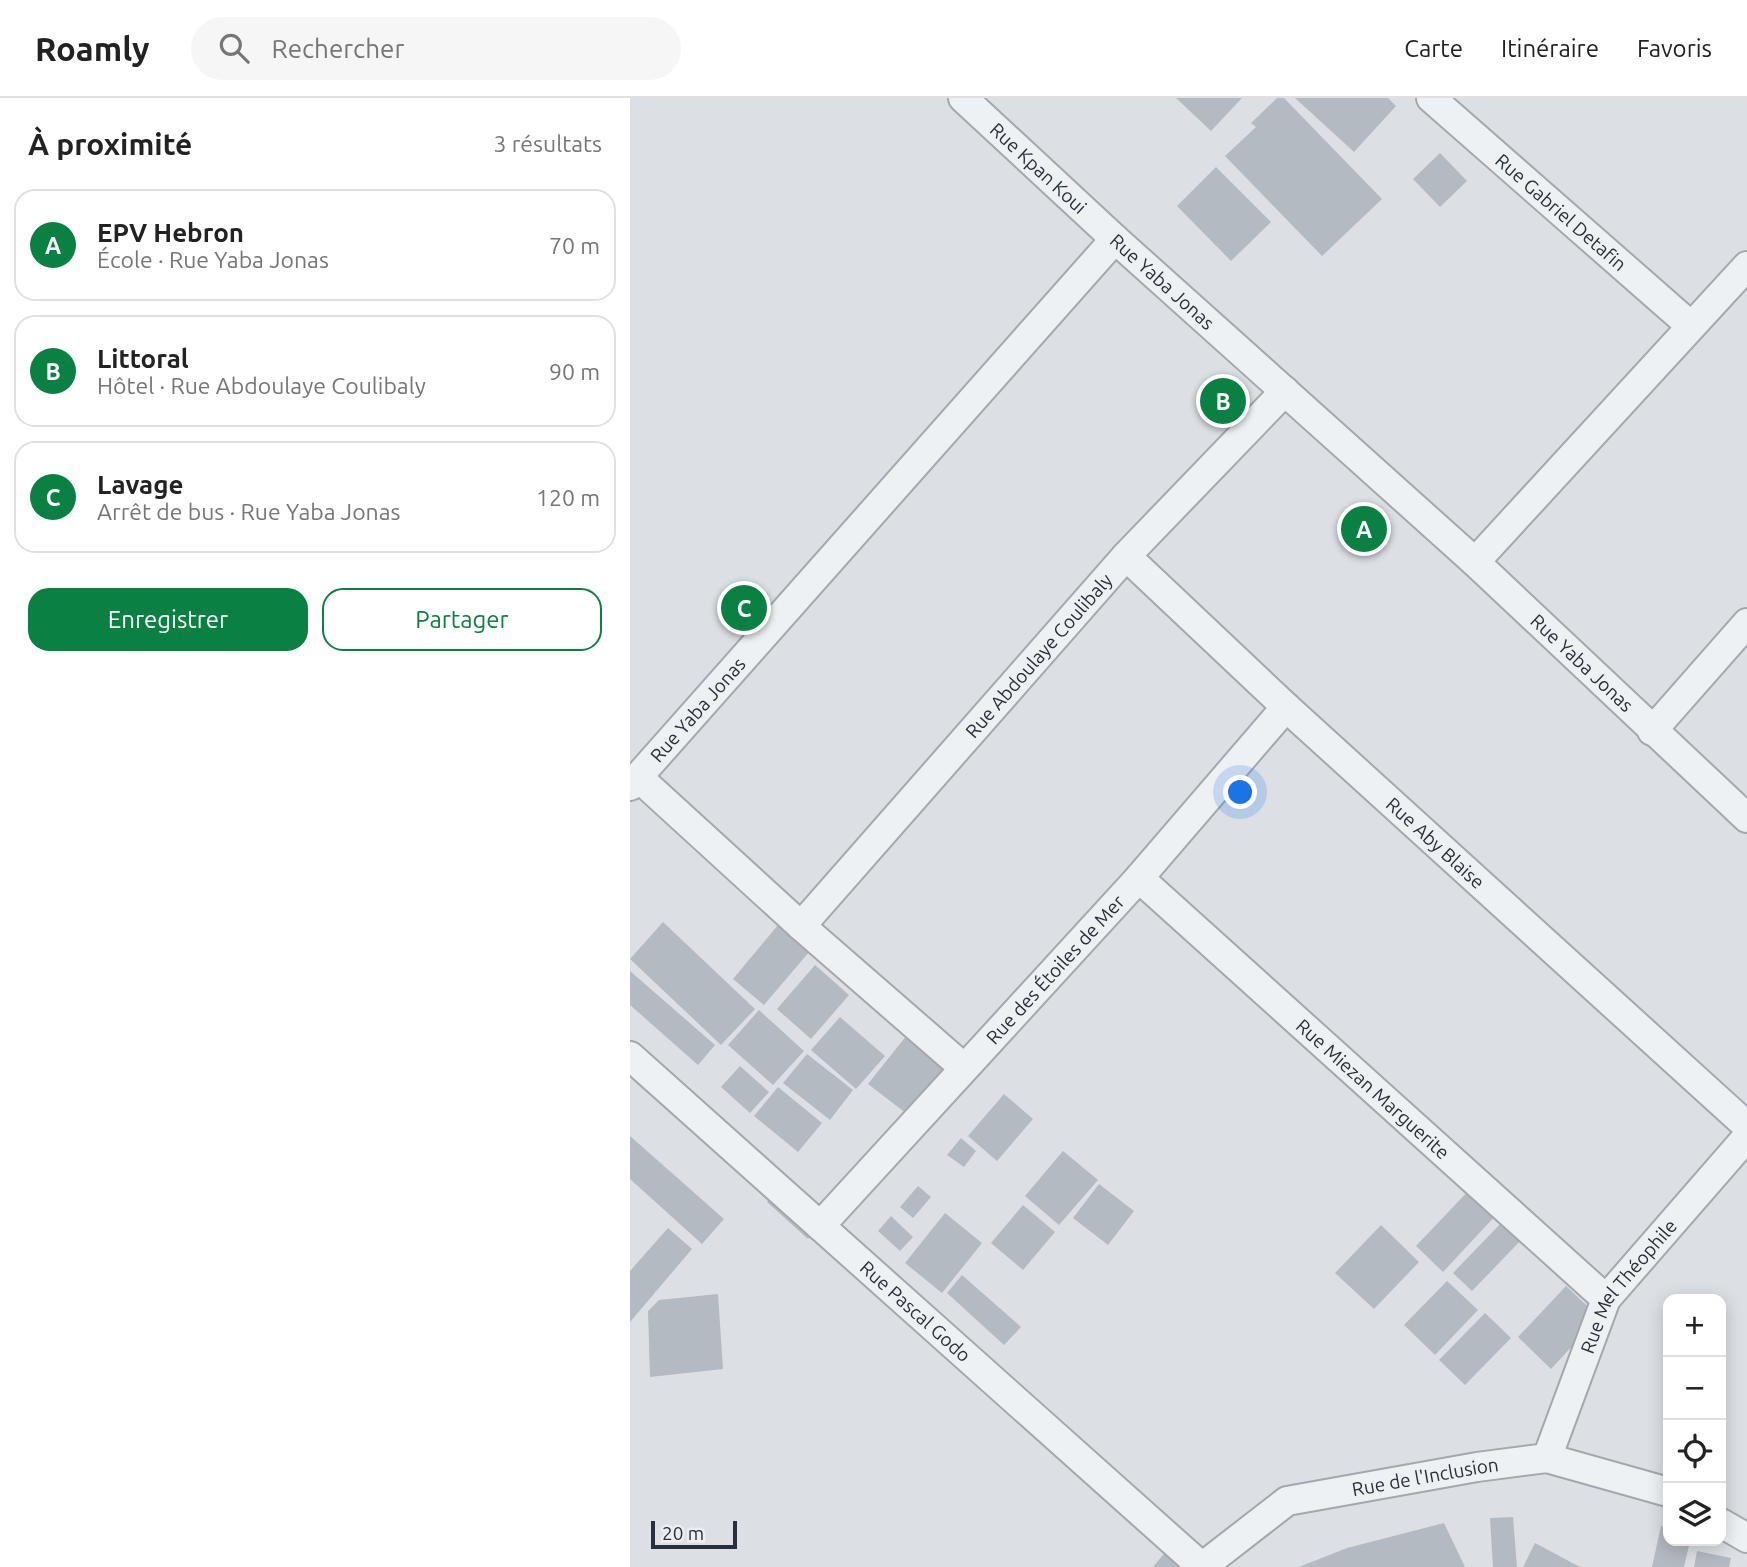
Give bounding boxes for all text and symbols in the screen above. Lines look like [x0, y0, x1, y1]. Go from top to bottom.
search box [191, 17, 681, 80]
icon: search [215, 29, 253, 67]
text: Roamly [35, 30, 149, 67]
text: Rechercher [271, 34, 404, 63]
text: Carte [1404, 35, 1463, 62]
text: Itinéraire [1501, 35, 1599, 62]
text: Favoris [1637, 35, 1712, 62]
street label: Rue Kpan Koui [986, 118, 1091, 218]
text: À proximité [28, 127, 192, 161]
text: 3 résultats [493, 131, 602, 156]
street label: Rue Gabriel Detafin [1491, 149, 1631, 275]
text: EPV Hebron [97, 218, 244, 247]
street label: Rue Yaba Jonas [1106, 229, 1219, 334]
text: A [45, 233, 61, 258]
text: 70 m [549, 233, 600, 258]
text: École · Rue Yaba Jonas [97, 247, 329, 272]
text: Littoral [97, 344, 189, 373]
text: B [45, 359, 61, 384]
text: 90 m [549, 359, 600, 384]
text: Hôtel · Rue Abdoulaye Coulibaly [97, 373, 426, 398]
pin: B [1200, 375, 1246, 427]
text: Lavage [97, 470, 184, 499]
text: C [46, 485, 60, 510]
text: 120 m [536, 485, 600, 510]
text: Arrêt de bus · Rue Yaba Jonas [97, 499, 401, 524]
pin: A [1341, 503, 1387, 555]
street label: Rue Abdoulaye Coulibaly [961, 569, 1117, 742]
pin: C [721, 582, 767, 634]
button: Enregistrer [28, 588, 308, 651]
button: Partager [322, 588, 602, 651]
street label: Rue Yaba Jonas [1526, 609, 1638, 716]
street label: Rue Yaba Jonas [646, 653, 750, 766]
your location [1223, 775, 1257, 809]
street label: Rue Aby Blaise [1382, 793, 1489, 893]
street label: Rue des Étoiles de Mer [982, 891, 1129, 1048]
street label: Rue Miezan Marguerite [1292, 1014, 1454, 1164]
street label: Rue Mel Théophile [1576, 1215, 1681, 1356]
street label: Rue Pascal Godo [856, 1256, 975, 1366]
map controls [1663, 1294, 1726, 1546]
button: + [1663, 1294, 1726, 1357]
button: − [1663, 1357, 1726, 1420]
button: locate [1663, 1420, 1726, 1483]
street label: Rue de l'Inclusion [1350, 1453, 1500, 1500]
button: layers [1663, 1483, 1726, 1546]
scale bar [651, 1518, 737, 1550]
text: 20 m [662, 1522, 704, 1544]

